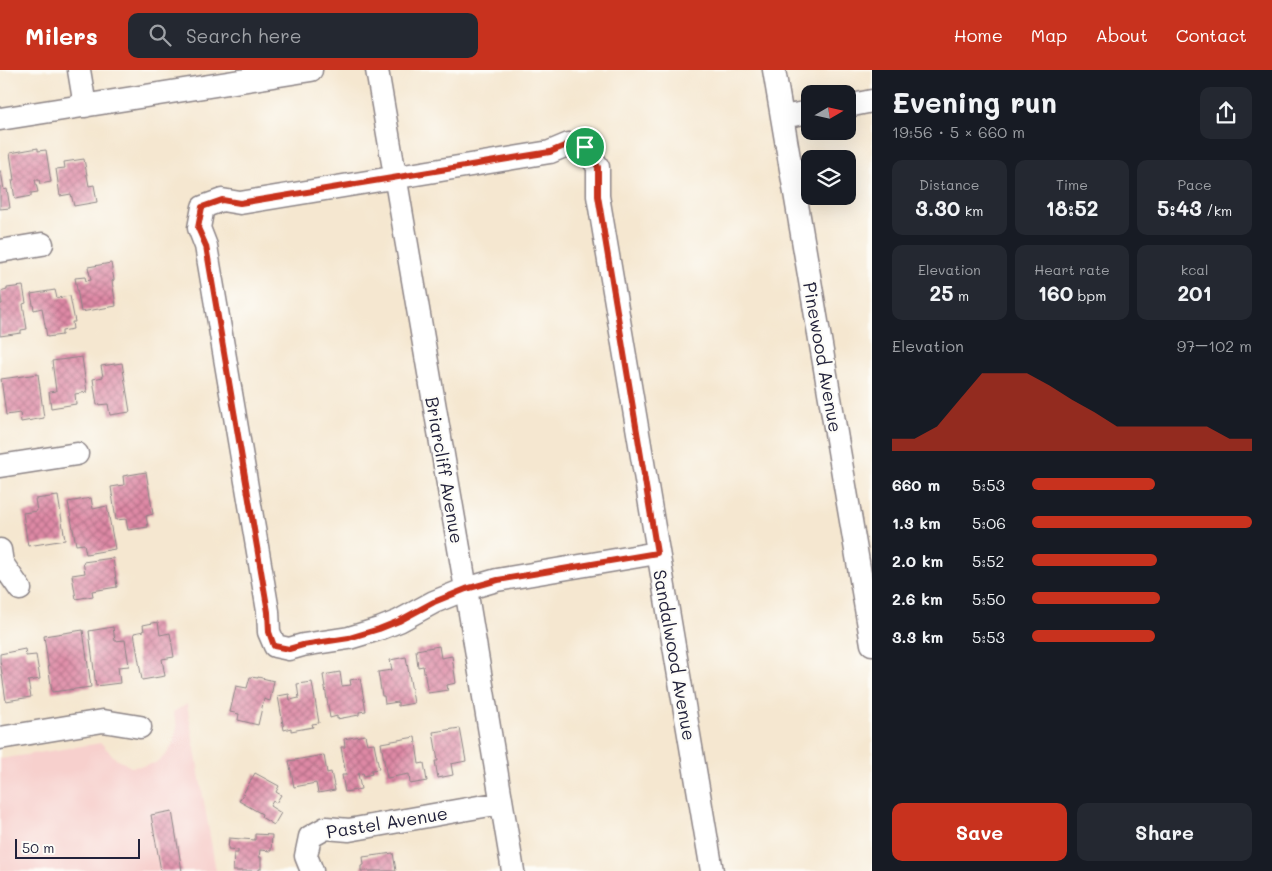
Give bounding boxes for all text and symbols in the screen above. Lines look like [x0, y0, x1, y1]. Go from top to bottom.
search box [128, 13, 478, 58]
text: Milers [25, 20, 98, 51]
icon: search [146, 21, 174, 49]
text: Search here [186, 23, 302, 48]
text: Home [954, 23, 1003, 47]
text: Map [1031, 23, 1067, 47]
text: About [1095, 23, 1148, 47]
text: Contact [1176, 23, 1247, 47]
text: Evening run [892, 84, 1057, 120]
north arrow [801, 85, 856, 140]
map controls [801, 85, 856, 205]
button: share [1200, 87, 1252, 139]
text: 19:56 · 5 × 660 m [892, 121, 1025, 142]
pin [564, 126, 606, 168]
icon: arrive [571, 133, 599, 161]
button: layers [801, 150, 856, 205]
text: Distance [919, 175, 979, 194]
text: Time [1056, 175, 1088, 194]
text: Pace [1178, 175, 1212, 194]
text: 3.30 [915, 194, 960, 221]
text: 18:52 [1046, 194, 1098, 221]
text: 5:43 [1157, 194, 1202, 221]
text: km [960, 201, 983, 220]
text: /km [1202, 201, 1232, 220]
text: Elevation [918, 260, 981, 279]
text: Heart rate [1034, 260, 1110, 279]
text: kcal [1181, 260, 1209, 279]
text: 25 [930, 279, 954, 306]
text: 160 [1038, 279, 1073, 306]
text: 201 [1177, 279, 1212, 306]
street label: Pinewood Avenue [798, 280, 848, 434]
text: m [954, 286, 969, 305]
text: bpm [1073, 286, 1106, 305]
text: Elevation [892, 335, 964, 356]
text: 97–102 m [1177, 335, 1252, 356]
street label: Briarcliff Avenue [420, 395, 470, 545]
text: 660 m [892, 474, 940, 495]
text: 5:53 [972, 474, 1005, 495]
text: 1.3 km [892, 512, 941, 533]
text: 5:06 [972, 512, 1006, 533]
text: 2.0 km [892, 550, 943, 571]
text: 5:52 [972, 550, 1005, 571]
street label: Sandalwood Avenue [648, 568, 702, 742]
text: 2.6 km [892, 588, 943, 609]
text: 5:50 [972, 588, 1006, 609]
text: 3.3 km [892, 626, 943, 647]
text: 5:53 [972, 626, 1005, 647]
street label: Pastel Avenue [325, 801, 449, 843]
button: Save [892, 803, 1067, 861]
button: Share [1077, 803, 1252, 861]
scale bar [15, 836, 140, 859]
text: 50 m [22, 838, 54, 857]

